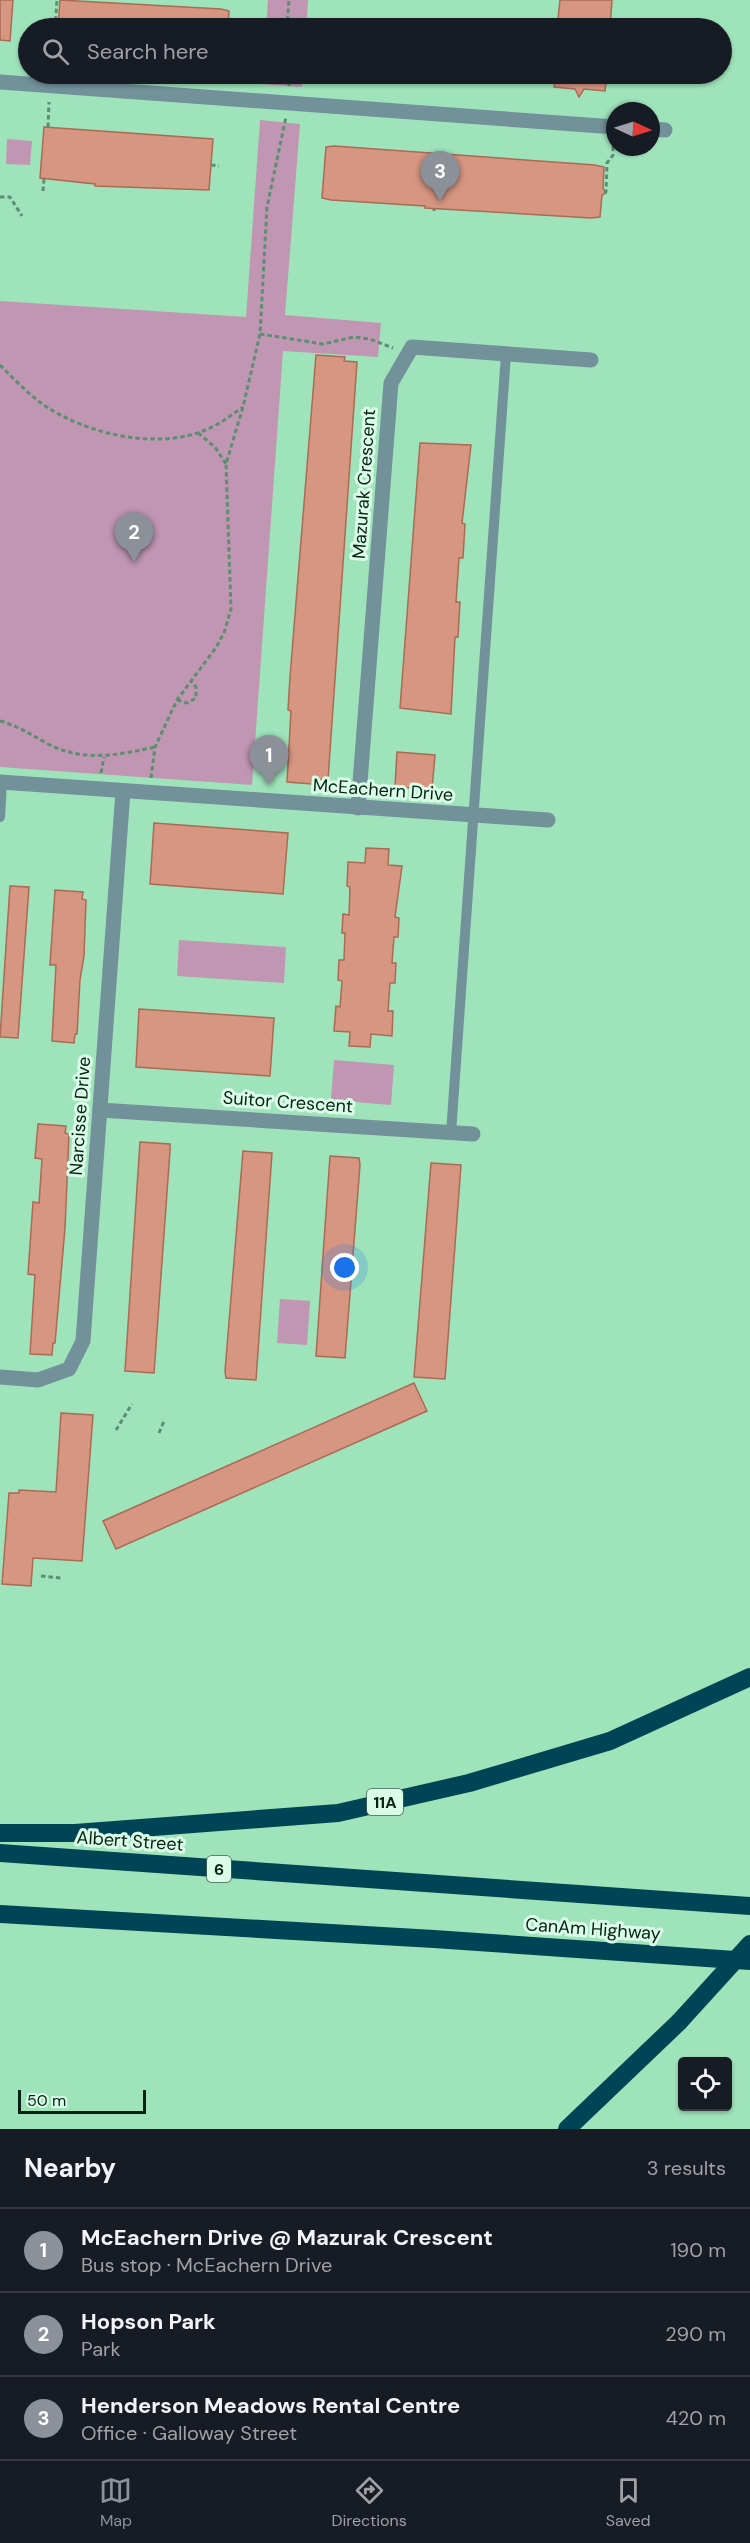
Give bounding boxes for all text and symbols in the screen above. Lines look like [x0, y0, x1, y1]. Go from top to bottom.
search box [18, 18, 732, 84]
icon: search [39, 35, 72, 68]
text: Search here [87, 37, 208, 66]
north arrow [606, 102, 660, 156]
pin: 3 [420, 152, 460, 201]
street label: Mazurak Crescent [347, 408, 381, 560]
pin: 2 [114, 512, 154, 562]
pin: 1 [250, 736, 288, 785]
street label: McEachern Drive [312, 773, 454, 807]
street label: Narcisse Drive [64, 1056, 96, 1176]
street label: Suitor Crescent [222, 1085, 354, 1119]
your location [330, 1253, 359, 1282]
road number: 11A [367, 1789, 403, 1815]
street label: Albert Street [76, 1825, 184, 1857]
road number: 6 [207, 1856, 231, 1882]
street label: CanAm Highway [524, 1912, 662, 1946]
map controls [678, 2057, 732, 2111]
button: locate [678, 2057, 732, 2111]
scale bar [18, 2087, 146, 2114]
text: 50 m [27, 2090, 66, 2111]
text: Nearby [24, 2151, 116, 2185]
text: 3 results [647, 2155, 726, 2181]
text: McEachern Drive @ Mazurak Crescent [81, 2223, 493, 2252]
text: 1 [40, 2237, 47, 2263]
text: 190 m [670, 2237, 726, 2263]
text: Bus stop · McEachern Drive [81, 2252, 332, 2278]
text: Hopson Park [81, 2307, 216, 2336]
text: 2 [38, 2321, 49, 2347]
text: 290 m [665, 2321, 726, 2347]
text: Park [81, 2336, 121, 2362]
text: Henderson Meadows Rental Centre [81, 2391, 460, 2420]
text: 3 [37, 2405, 50, 2431]
text: 420 m [666, 2405, 726, 2431]
text: Office · Galloway Street [81, 2420, 297, 2446]
tab: Map [99, 2474, 132, 2531]
tab: Directions [331, 2474, 407, 2531]
tab: Saved [606, 2474, 651, 2531]

